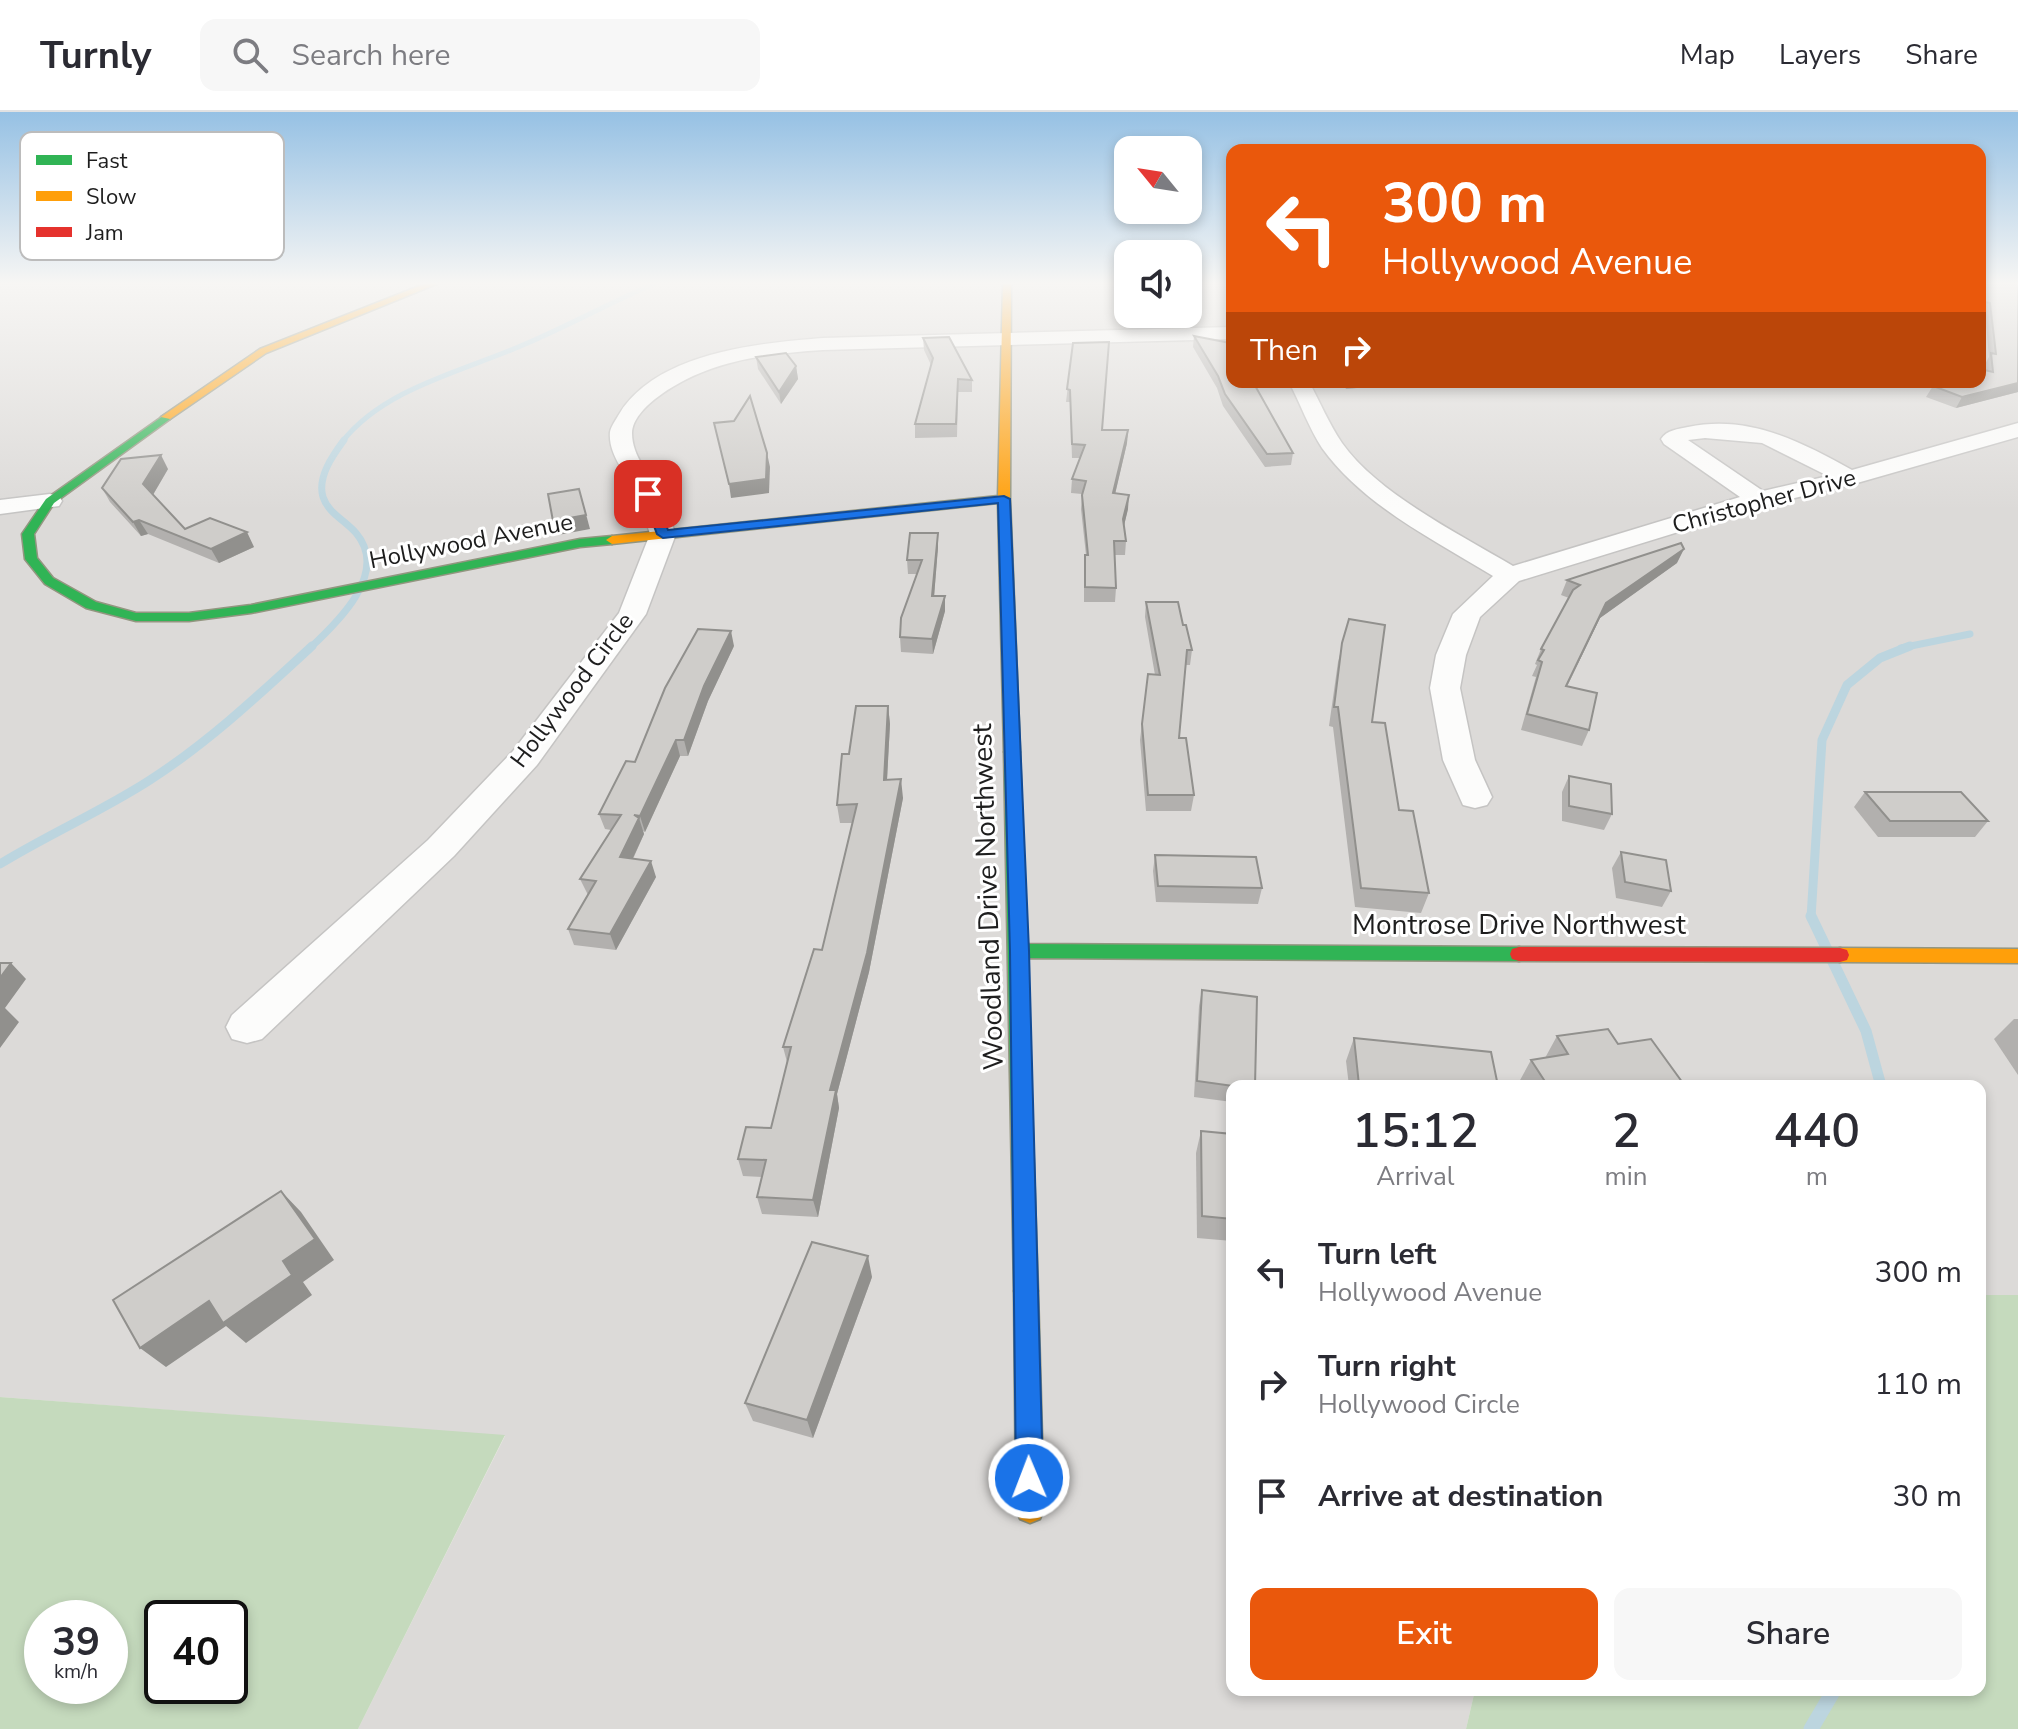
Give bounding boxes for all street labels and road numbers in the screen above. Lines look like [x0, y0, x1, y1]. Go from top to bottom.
street label: Christopher Drive [1669, 461, 1859, 541]
street label: Hollywood Avenue [366, 506, 576, 576]
street label: Hollywood Circle [503, 606, 641, 774]
street label: Woodland Drive Northwest [963, 723, 1013, 1071]
street label: Montrose Drive Northwest [1352, 906, 1686, 944]

